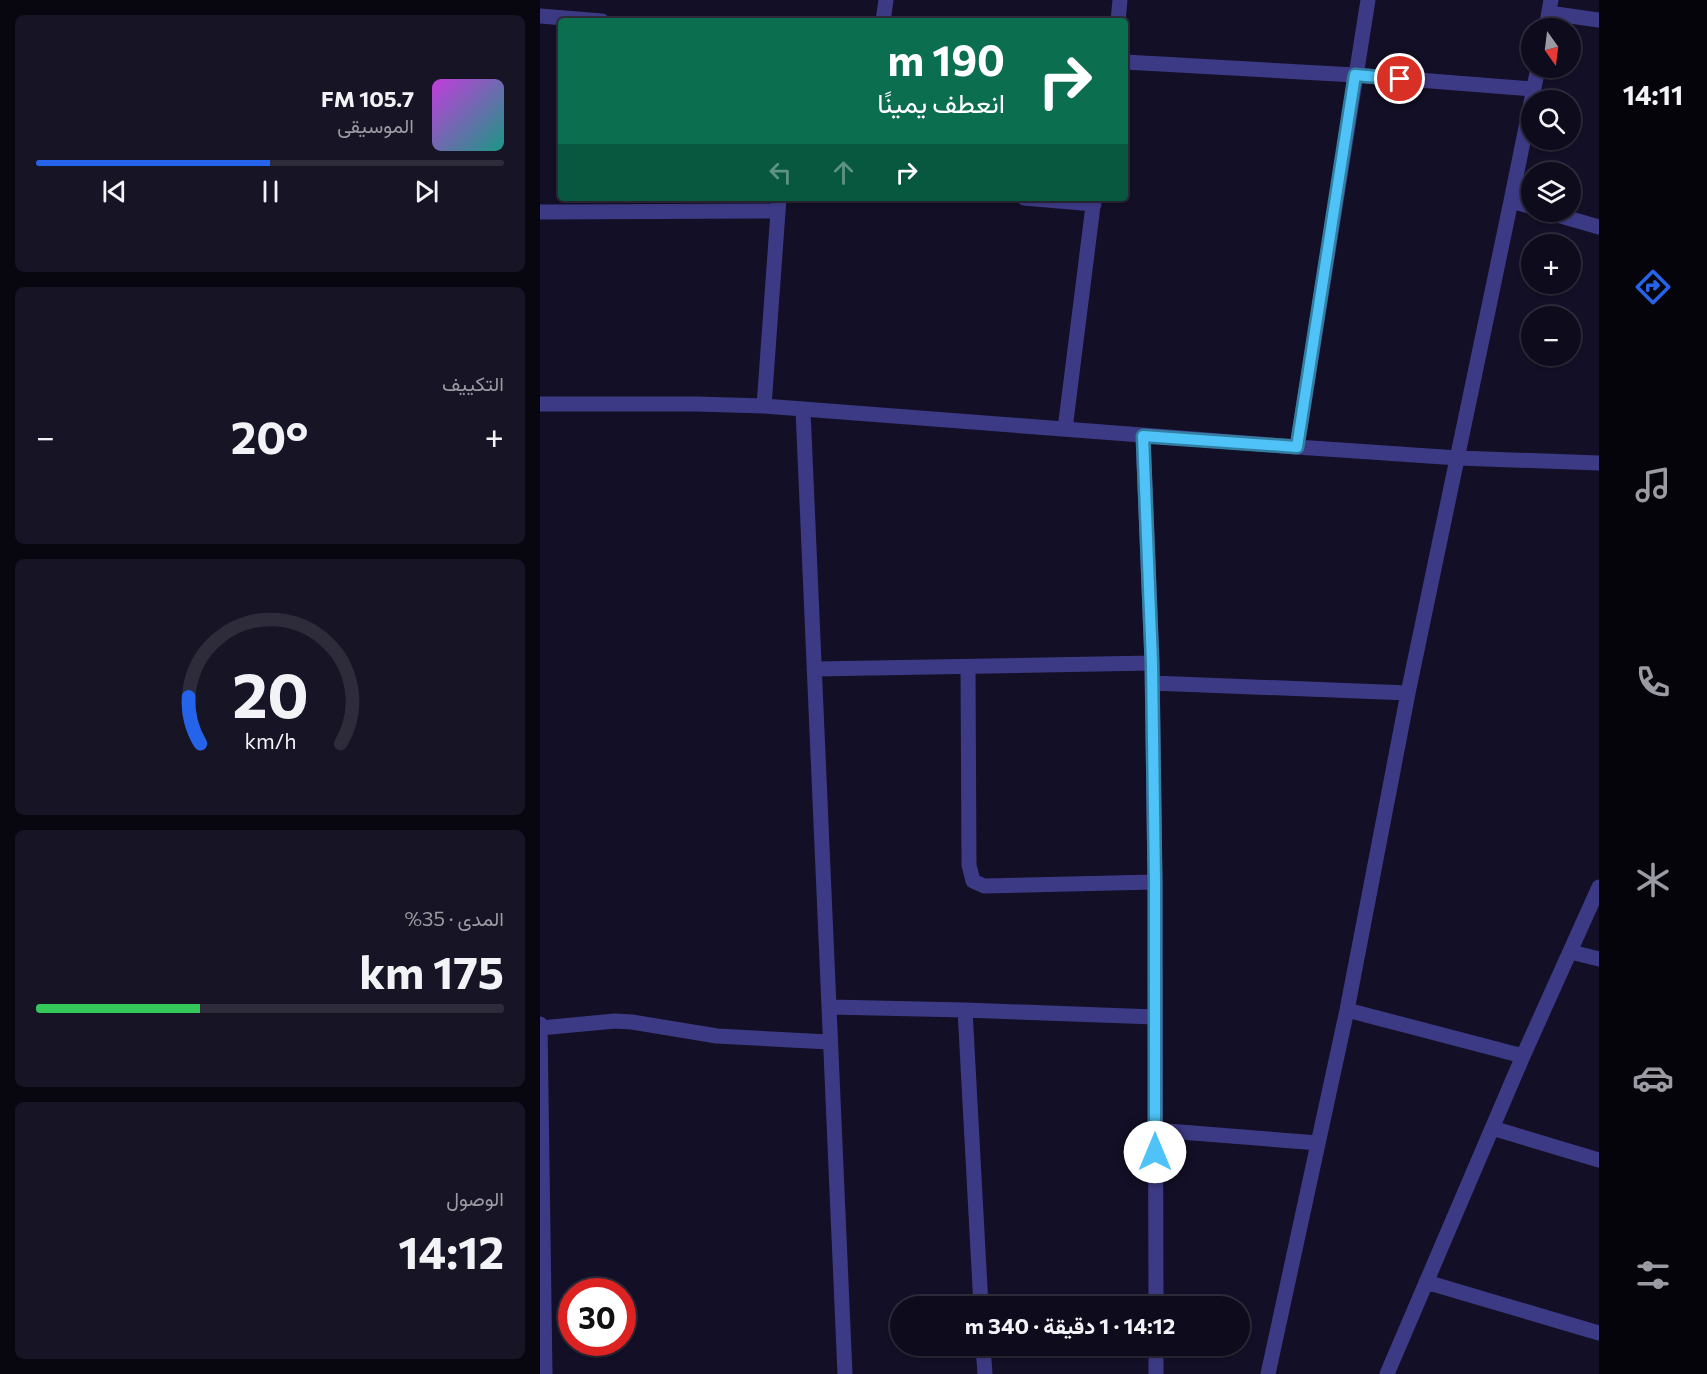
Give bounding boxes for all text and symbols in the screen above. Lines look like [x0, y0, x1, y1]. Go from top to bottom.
north arrow [1521, 18, 1581, 78]
map controls [1521, 18, 1581, 366]
text: 190 m [887, 33, 1005, 85]
icon: right [1026, 42, 1104, 120]
pin [1374, 53, 1425, 104]
icon: arrive [1383, 62, 1416, 95]
text: 14:11 [1623, 78, 1683, 111]
text: 105.7 FM [321, 85, 414, 112]
text: انعطف يمينًا [877, 86, 1005, 119]
button: search [1521, 90, 1581, 150]
text: الموسيقى [337, 113, 414, 137]
icon: left [764, 156, 797, 189]
icon: ahead [827, 156, 860, 189]
icon: right [890, 156, 923, 189]
button: layers [1521, 162, 1581, 222]
icon: previous [98, 175, 131, 208]
icon: pause [254, 175, 287, 208]
icon: next [410, 175, 443, 208]
button: + [1521, 234, 1581, 294]
icon: directions [1632, 266, 1674, 308]
button: − [1521, 306, 1581, 366]
text: التكييف [442, 371, 504, 395]
text: 20° [231, 408, 309, 463]
text: − [36, 415, 55, 456]
text: + [485, 415, 504, 456]
icon: music [1632, 464, 1674, 506]
text: 20 [232, 655, 308, 731]
icon: phone [1632, 661, 1674, 703]
text: km/h [244, 727, 296, 753]
icon: climate [1632, 859, 1674, 901]
text: المدى · 35% [404, 906, 504, 930]
text: 175 km [359, 943, 504, 998]
icon: car [1632, 1057, 1674, 1099]
position arrow [1123, 1120, 1187, 1184]
text: الوصول [446, 1186, 504, 1210]
text: 14:12 [398, 1223, 504, 1278]
icon: filters [1632, 1254, 1674, 1296]
speed limit sign: 30 [558, 1278, 636, 1356]
text: 14:12 · 1 دقيقة · 340 m [965, 1312, 1175, 1339]

